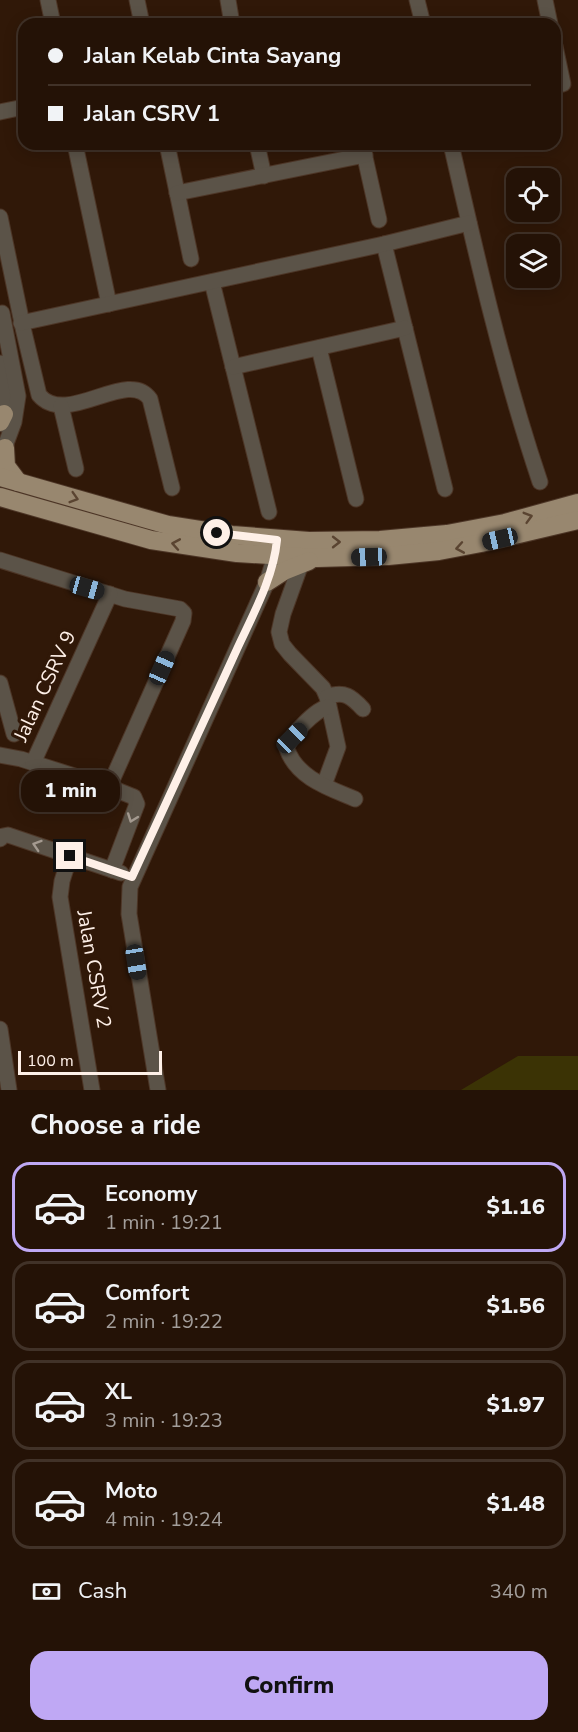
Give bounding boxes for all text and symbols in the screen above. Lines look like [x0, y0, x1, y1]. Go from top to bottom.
text: Jalan Kelab Cinta Sayang [84, 41, 341, 71]
text: Jalan CSRV 1 [84, 99, 220, 129]
map controls [506, 168, 560, 288]
button: locate [506, 168, 560, 222]
button: layers [506, 234, 560, 288]
one-way arrow [68, 491, 79, 503]
one-way arrow [522, 512, 533, 524]
route start [203, 519, 230, 546]
car [480, 526, 520, 552]
one-way arrow [331, 536, 340, 548]
one-way arrow [171, 538, 181, 551]
one-way arrow [455, 541, 464, 553]
car [351, 547, 387, 567]
car [67, 574, 107, 602]
street label: Jalan CSRV 9 [7, 626, 83, 747]
car [146, 648, 178, 688]
car [273, 719, 311, 757]
callout: 1 min [20, 769, 119, 811]
text: 1 min [44, 777, 97, 804]
one-way arrow [127, 812, 140, 822]
one-way arrow [32, 839, 43, 852]
route end [56, 842, 83, 869]
street label: Jalan CSRV 2 [70, 907, 118, 1030]
car [124, 943, 148, 981]
scale bar [18, 1048, 162, 1076]
text: 100 m [27, 1050, 74, 1072]
text: Choose a ride [30, 1107, 201, 1144]
text: Economy [105, 1179, 197, 1209]
icon: car [33, 1180, 87, 1234]
text: $1.16 [486, 1192, 545, 1222]
text: 1 min · 19:21 [105, 1209, 223, 1236]
text: Comfort [105, 1278, 189, 1308]
icon: car [33, 1279, 87, 1333]
text: $1.56 [486, 1291, 545, 1321]
text: 2 min · 19:22 [105, 1308, 223, 1335]
text: XL [105, 1377, 132, 1407]
icon: car [33, 1378, 87, 1432]
text: $1.97 [486, 1390, 545, 1420]
text: 3 min · 19:23 [105, 1407, 223, 1434]
text: Moto [105, 1476, 158, 1506]
icon: car [33, 1477, 87, 1531]
text: $1.48 [486, 1489, 545, 1519]
text: 4 min · 19:24 [105, 1506, 223, 1533]
icon: cash [30, 1575, 63, 1608]
text: Cash [78, 1576, 127, 1606]
text: 340 m [490, 1578, 548, 1605]
button: Confirm [30, 1651, 548, 1720]

